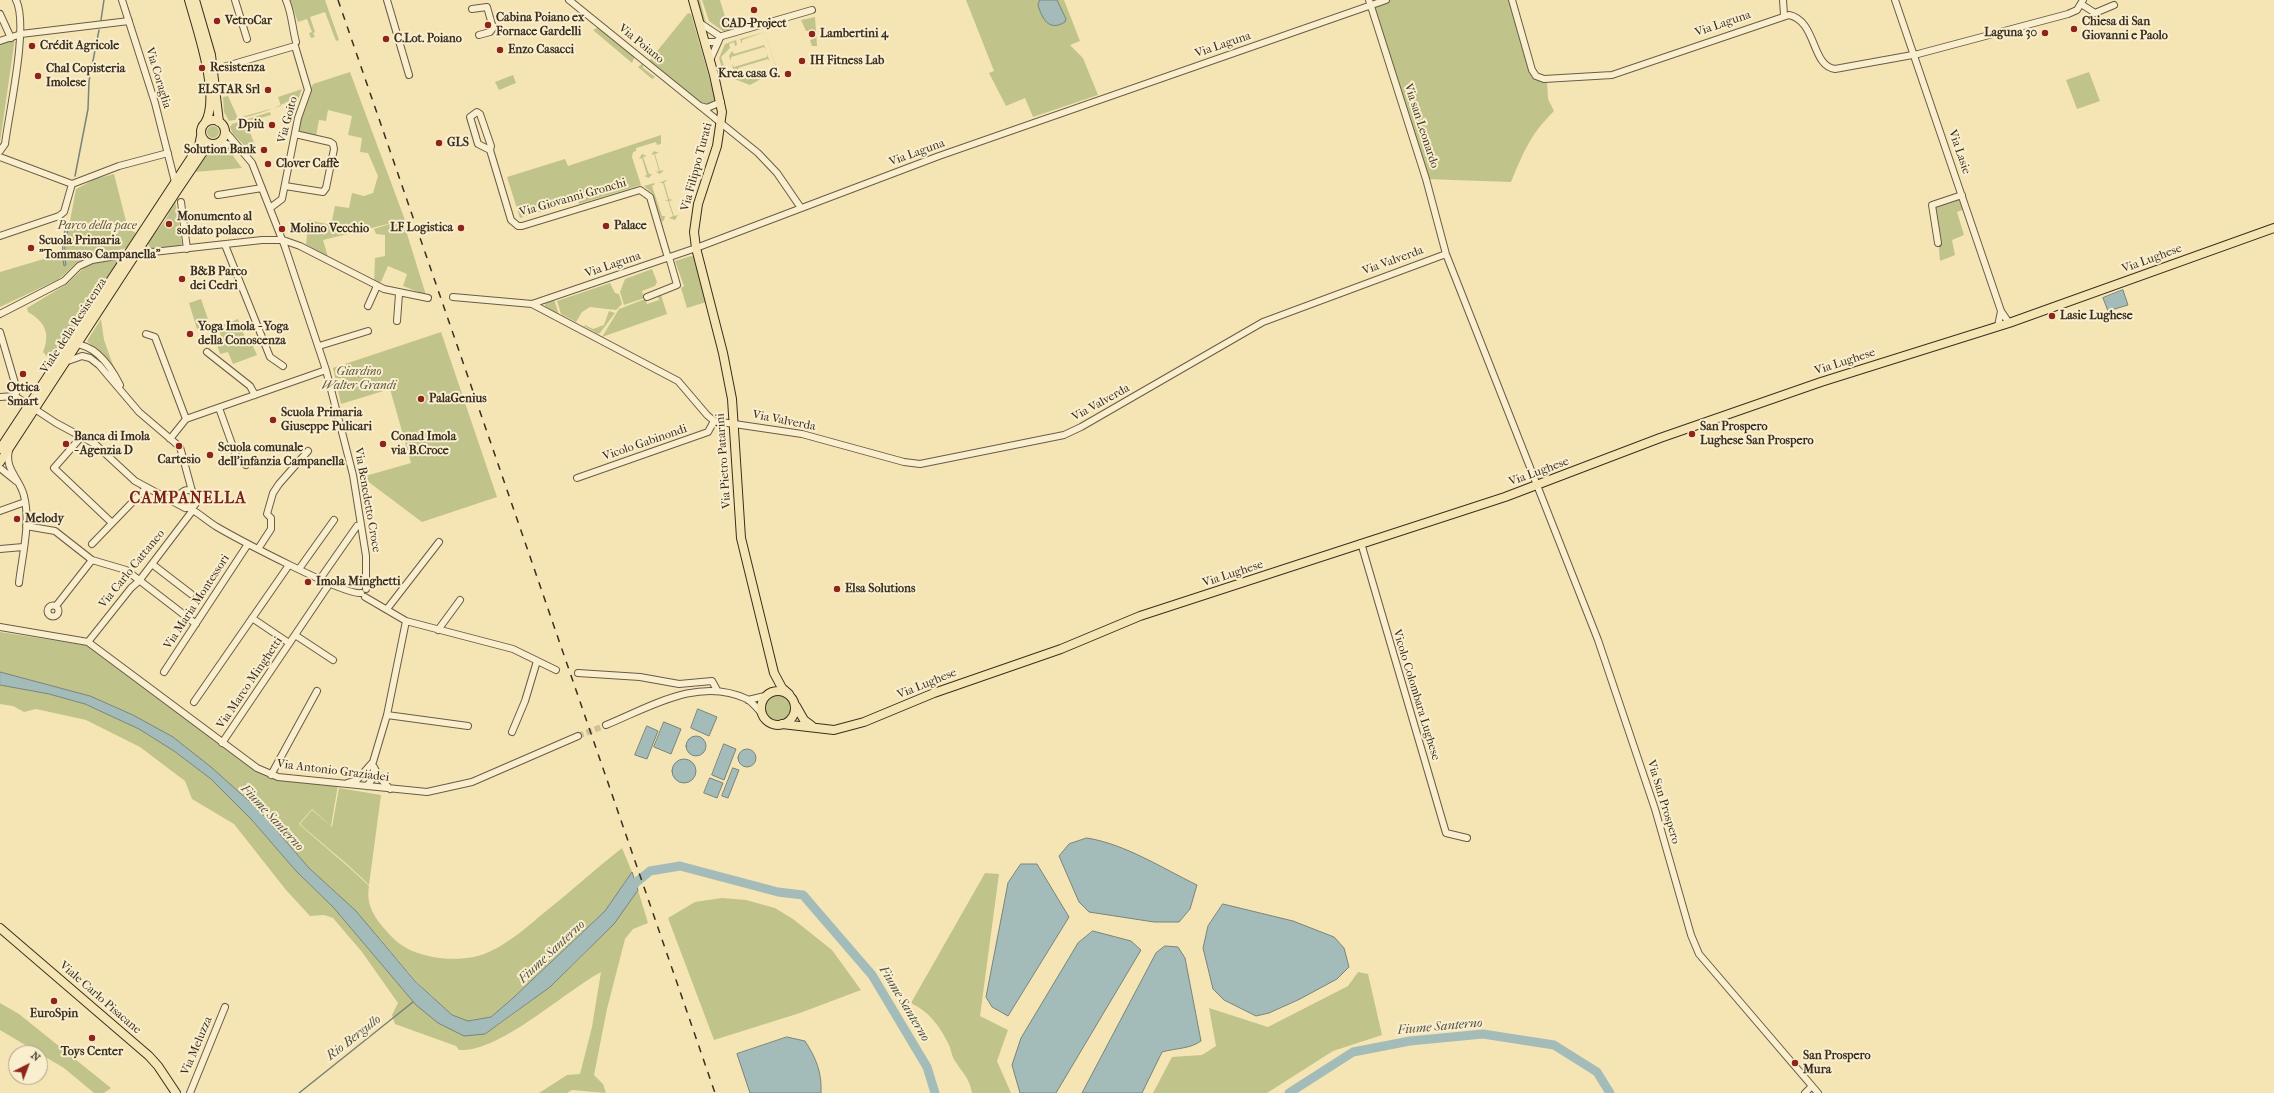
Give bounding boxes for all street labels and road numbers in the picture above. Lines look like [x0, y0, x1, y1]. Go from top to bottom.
street label: Via Laguna [1693, 8, 1753, 40]
street label: Via Poiano [615, 21, 667, 67]
street label: Via Laguna [1193, 29, 1253, 61]
street label: Via Coraglia [142, 46, 174, 110]
street label: Via san Leonardo [1401, 82, 1441, 170]
street label: Via Goito [275, 95, 301, 145]
street label: Via Filippo Turati [678, 121, 716, 213]
street label: Via Lasie [1945, 128, 1973, 176]
street label: Via Laguna [887, 136, 947, 170]
street label: Via Giovanni Gronchi [518, 176, 628, 220]
street label: Via Lughese [2120, 241, 2184, 277]
street label: Via Valverda [1360, 243, 1426, 279]
street label: Via Laguna [583, 249, 643, 281]
street label: Viale della Resistenza [38, 276, 110, 376]
street label: Via Lughese [1813, 345, 1877, 379]
street label: Via Valverda [1070, 381, 1132, 425]
street label: Via Valverda [751, 408, 817, 434]
street label: Via Pietro Patarini [713, 413, 735, 509]
street label: Vicolo Gabinondi [601, 422, 689, 464]
street label: Via Benedetto Croce [351, 447, 383, 553]
street label: Via Lughese [1507, 454, 1571, 490]
street label: Via Carlo Cattaneo [96, 527, 168, 611]
street label: Via Maria Montessori [161, 552, 233, 652]
street label: Via Lughese [1201, 557, 1265, 591]
street label: Vicolo Colombara Lughese [1389, 628, 1443, 762]
street label: Via Marco Minghetti [214, 634, 286, 732]
street label: Via Lughese [895, 666, 959, 702]
street label: Via Antonio Graziadei [276, 757, 390, 785]
street label: Via San Prospero [1643, 758, 1683, 846]
street label: Viale Carlo Pisacane [56, 959, 144, 1037]
street label: Via Meluzza [178, 1014, 216, 1078]

